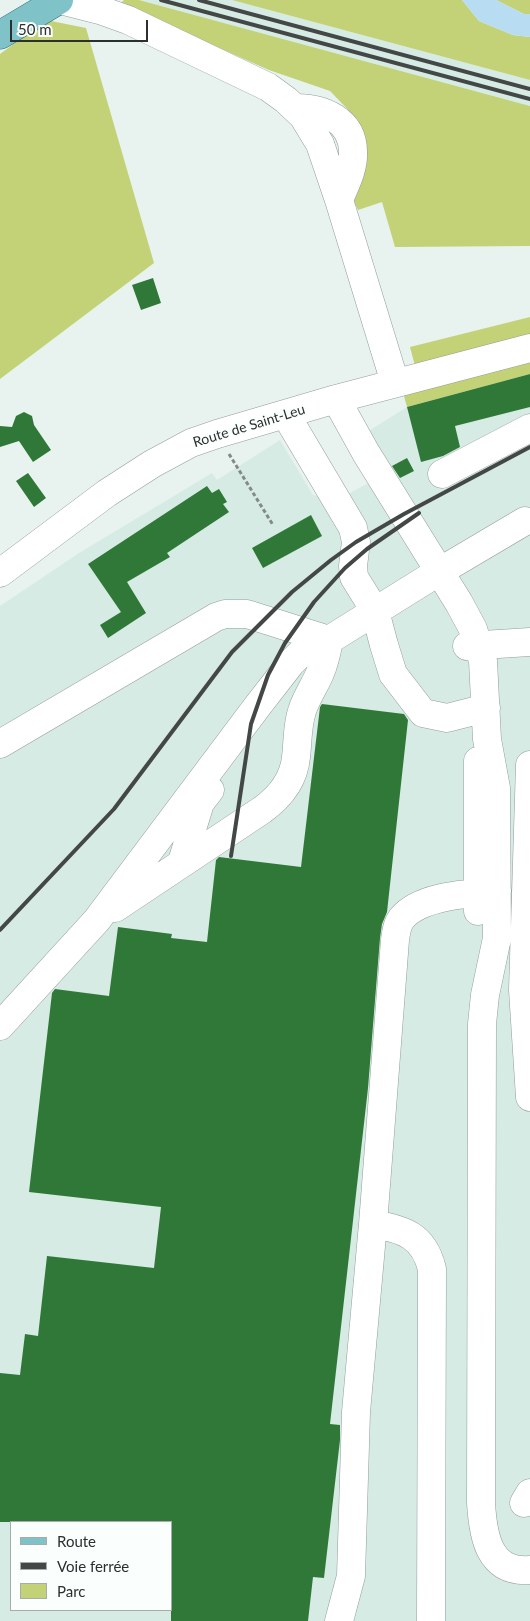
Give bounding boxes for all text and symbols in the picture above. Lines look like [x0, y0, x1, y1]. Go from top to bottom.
scale bar [12, 10, 150, 42]
text: 50 m [18, 20, 52, 38]
street label: Route de Saint-Leu [191, 401, 307, 451]
legend [10, 1521, 172, 1611]
text: Route [57, 1532, 96, 1550]
text: Voie ferrée [57, 1557, 129, 1575]
text: Parc [57, 1582, 86, 1600]

